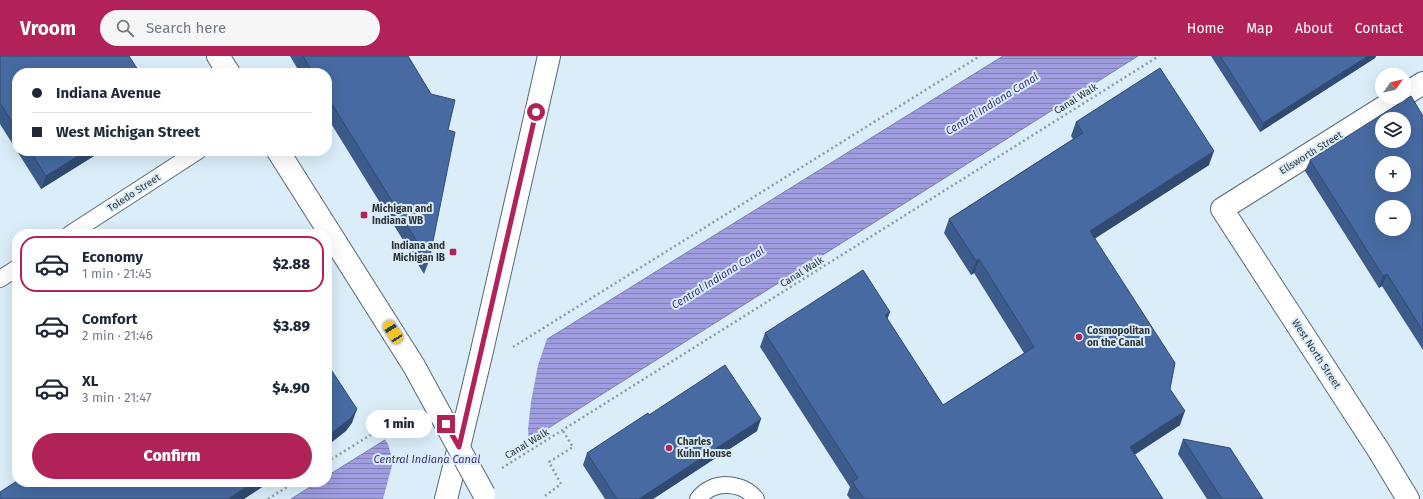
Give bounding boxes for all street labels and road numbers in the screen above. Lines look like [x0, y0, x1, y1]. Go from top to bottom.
street label: Canal Walk [1052, 80, 1101, 117]
street label: Ellsworth Street [1277, 129, 1345, 177]
street label: Toledo Street [105, 171, 163, 214]
street label: Canal Walk [778, 253, 827, 290]
street label: West North Street [1289, 317, 1343, 391]
street label: Canal Walk [503, 426, 552, 462]

